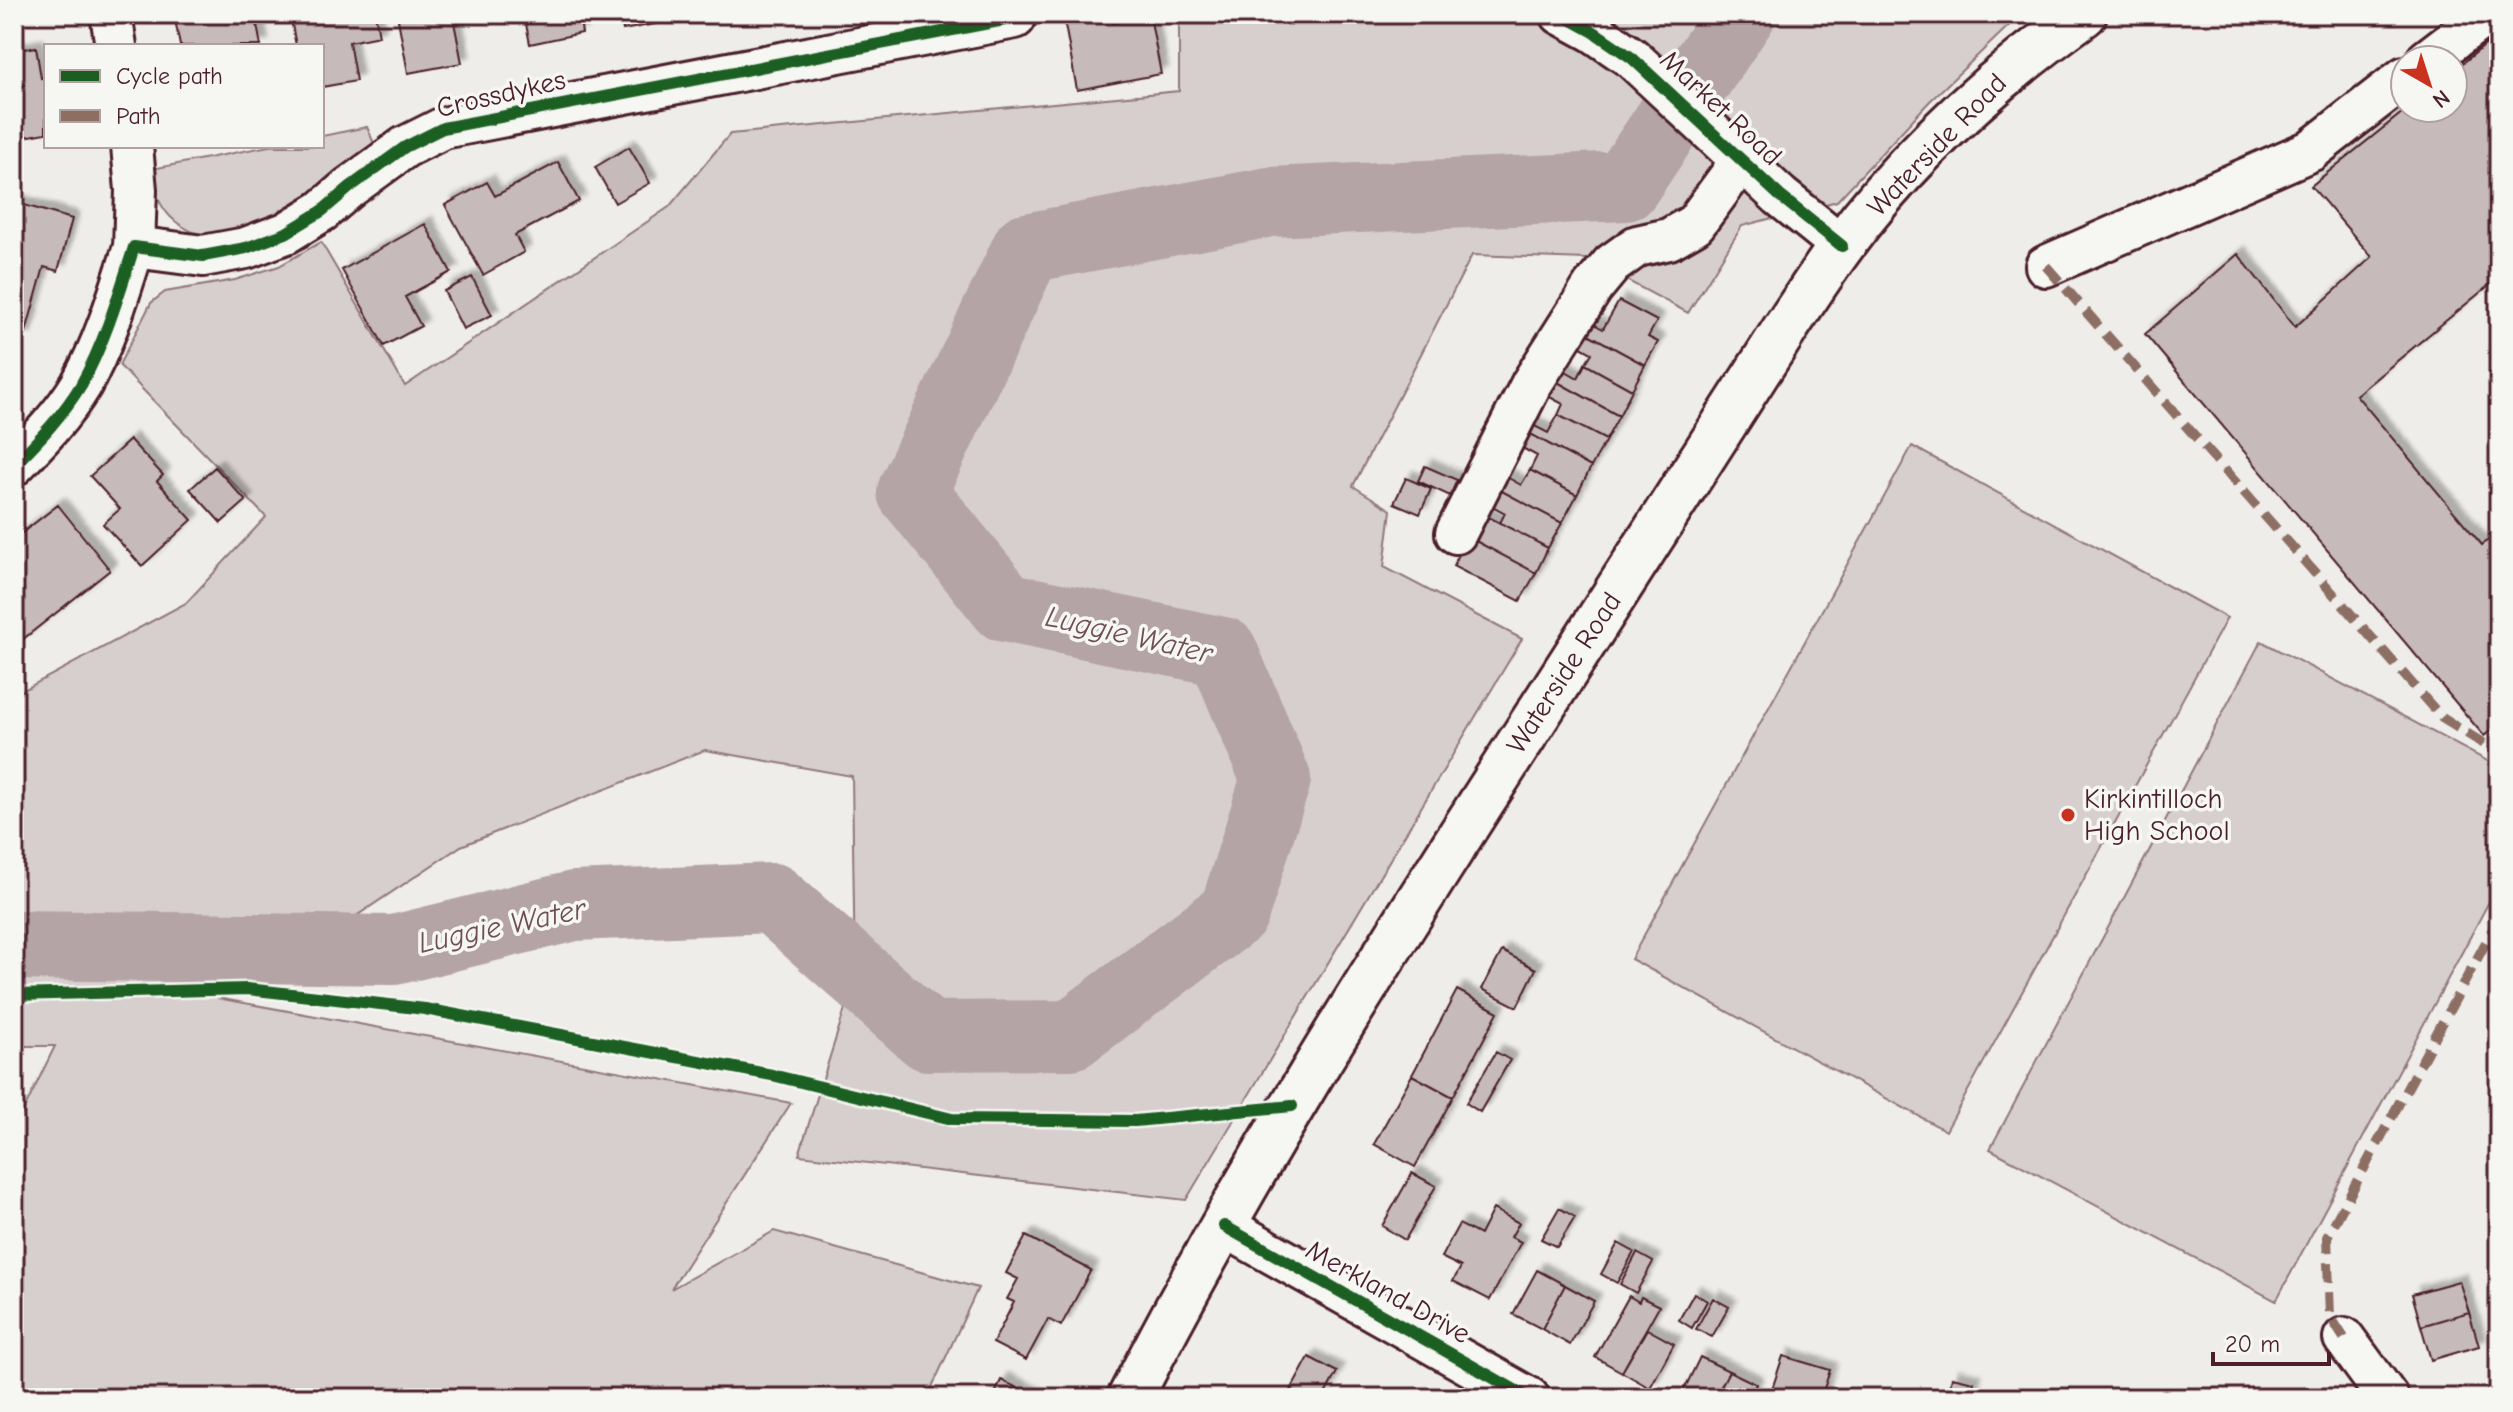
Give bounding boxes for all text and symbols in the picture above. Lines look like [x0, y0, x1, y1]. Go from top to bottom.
legend [44, 44, 324, 148]
street label: Market Road [1654, 44, 1788, 172]
north arrow [2389, 44, 2469, 124]
text: Cycle path [116, 62, 223, 90]
street label: Crossdykes [433, 64, 569, 124]
street label: Waterside Road [1861, 67, 2013, 223]
text: N [2427, 84, 2455, 113]
text: Path [116, 102, 161, 130]
street label: Waterside Road [1500, 586, 1628, 760]
water label: Luggie Water [1042, 599, 1217, 671]
place label: Kirkintilloch High School [2084, 783, 2230, 847]
marker: Kirkintilloch High School [2059, 806, 2077, 824]
water label: Luggie Water [415, 891, 590, 961]
street label: Merkland Drive [1300, 1234, 1476, 1350]
scale bar [2213, 1316, 2329, 1366]
text: 20 m [2225, 1330, 2280, 1358]

